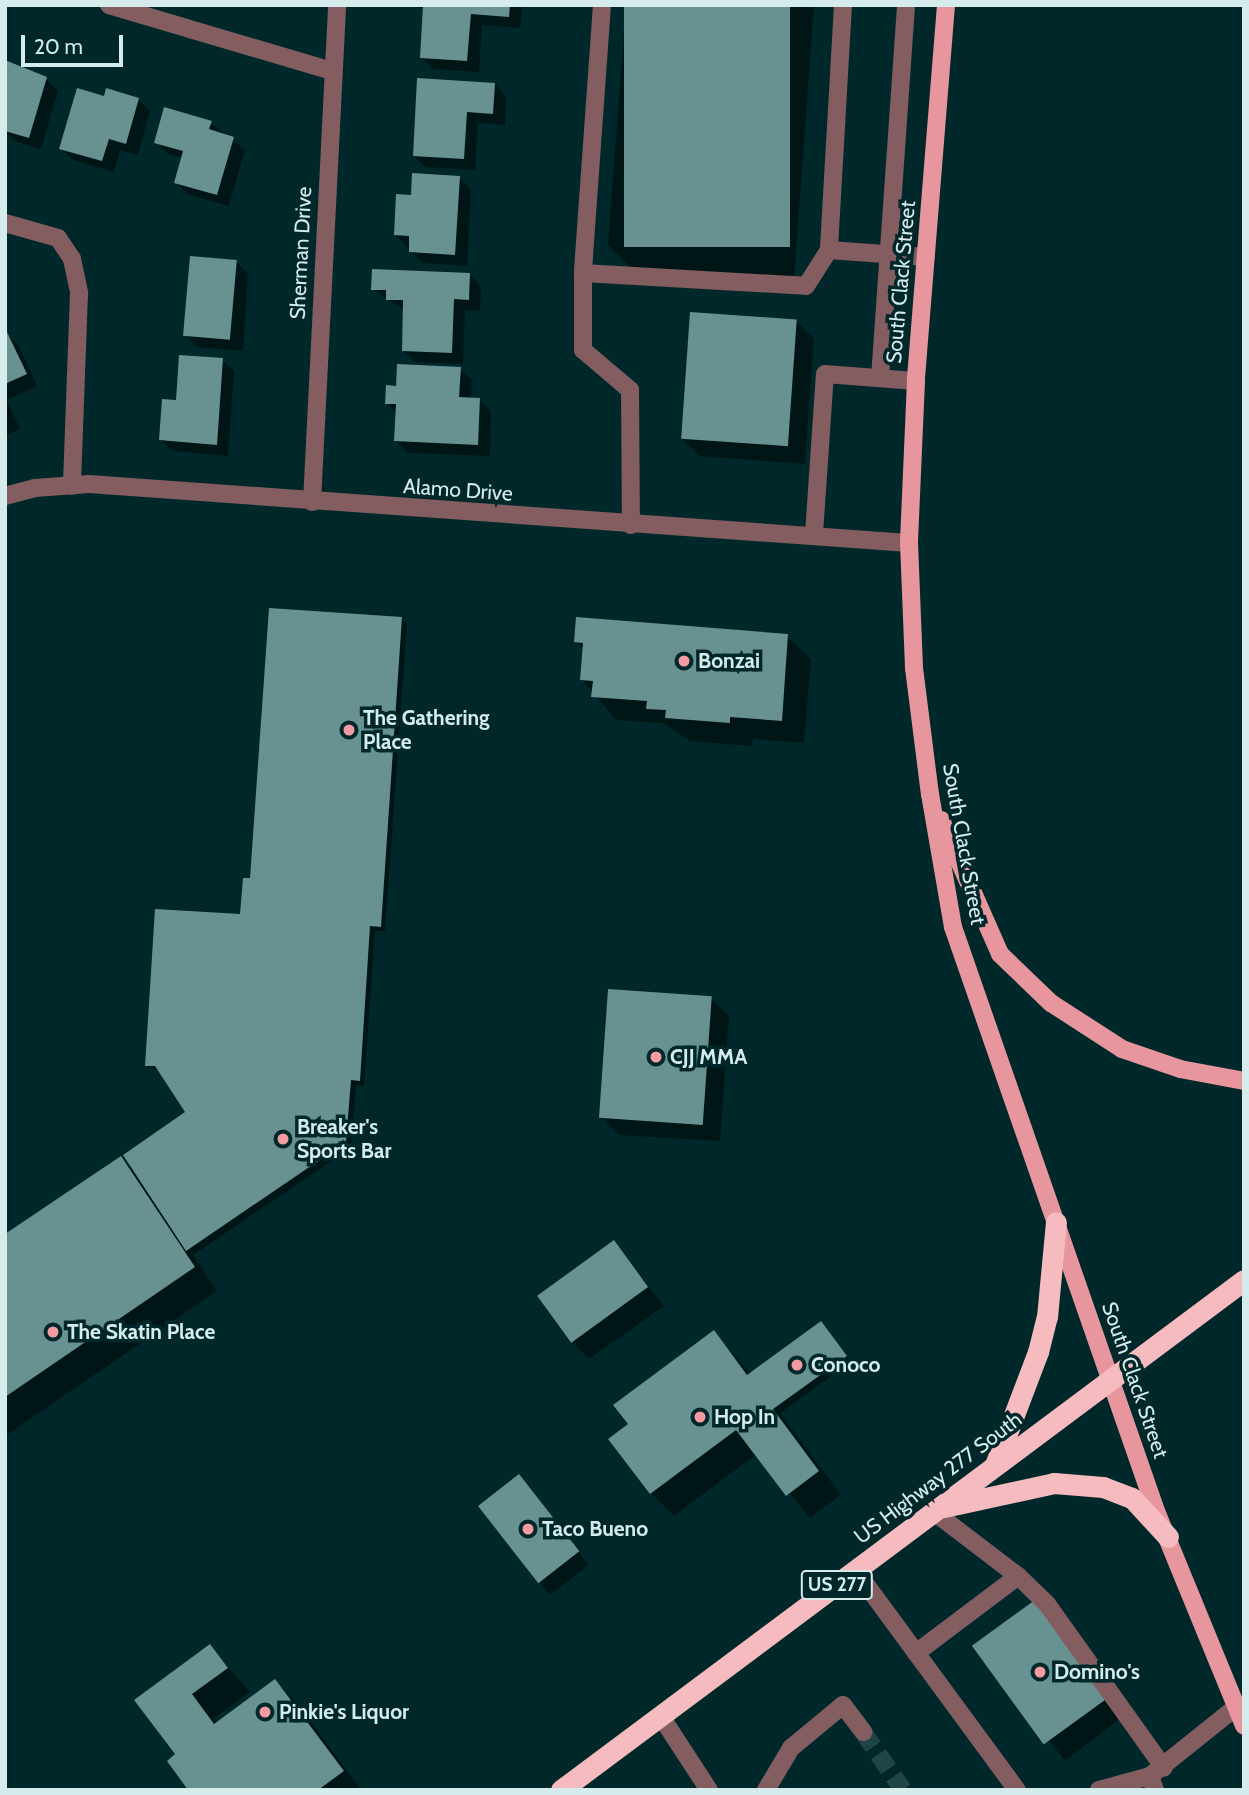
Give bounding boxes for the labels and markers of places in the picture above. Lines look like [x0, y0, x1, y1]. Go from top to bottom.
place label: Bonzai [698, 648, 760, 674]
marker: Bonzai [676, 653, 692, 669]
place label: The Gathering Place [363, 705, 490, 755]
marker: The Gathering Place [341, 722, 357, 738]
place label: CJJ MMA [670, 1044, 747, 1070]
marker: CJJ MMA [648, 1049, 664, 1065]
place label: Breaker's Sports Bar [297, 1114, 391, 1164]
marker: Breaker's Sports Bar [275, 1131, 291, 1147]
place label: The Skatin Place [67, 1319, 215, 1345]
marker: The Skatin Place [45, 1324, 61, 1340]
place label: Conoco [811, 1352, 881, 1378]
marker: Conoco [789, 1357, 805, 1373]
place label: Hop In [714, 1404, 775, 1430]
marker: Hop In [692, 1409, 708, 1425]
place label: Taco Bueno [542, 1516, 648, 1542]
marker: Taco Bueno [520, 1521, 536, 1537]
place label: Domino's [1054, 1659, 1140, 1685]
marker: Domino's [1032, 1664, 1048, 1680]
place label: Pinkie's Liquor [279, 1699, 409, 1725]
marker: Pinkie's Liquor [257, 1704, 273, 1720]

